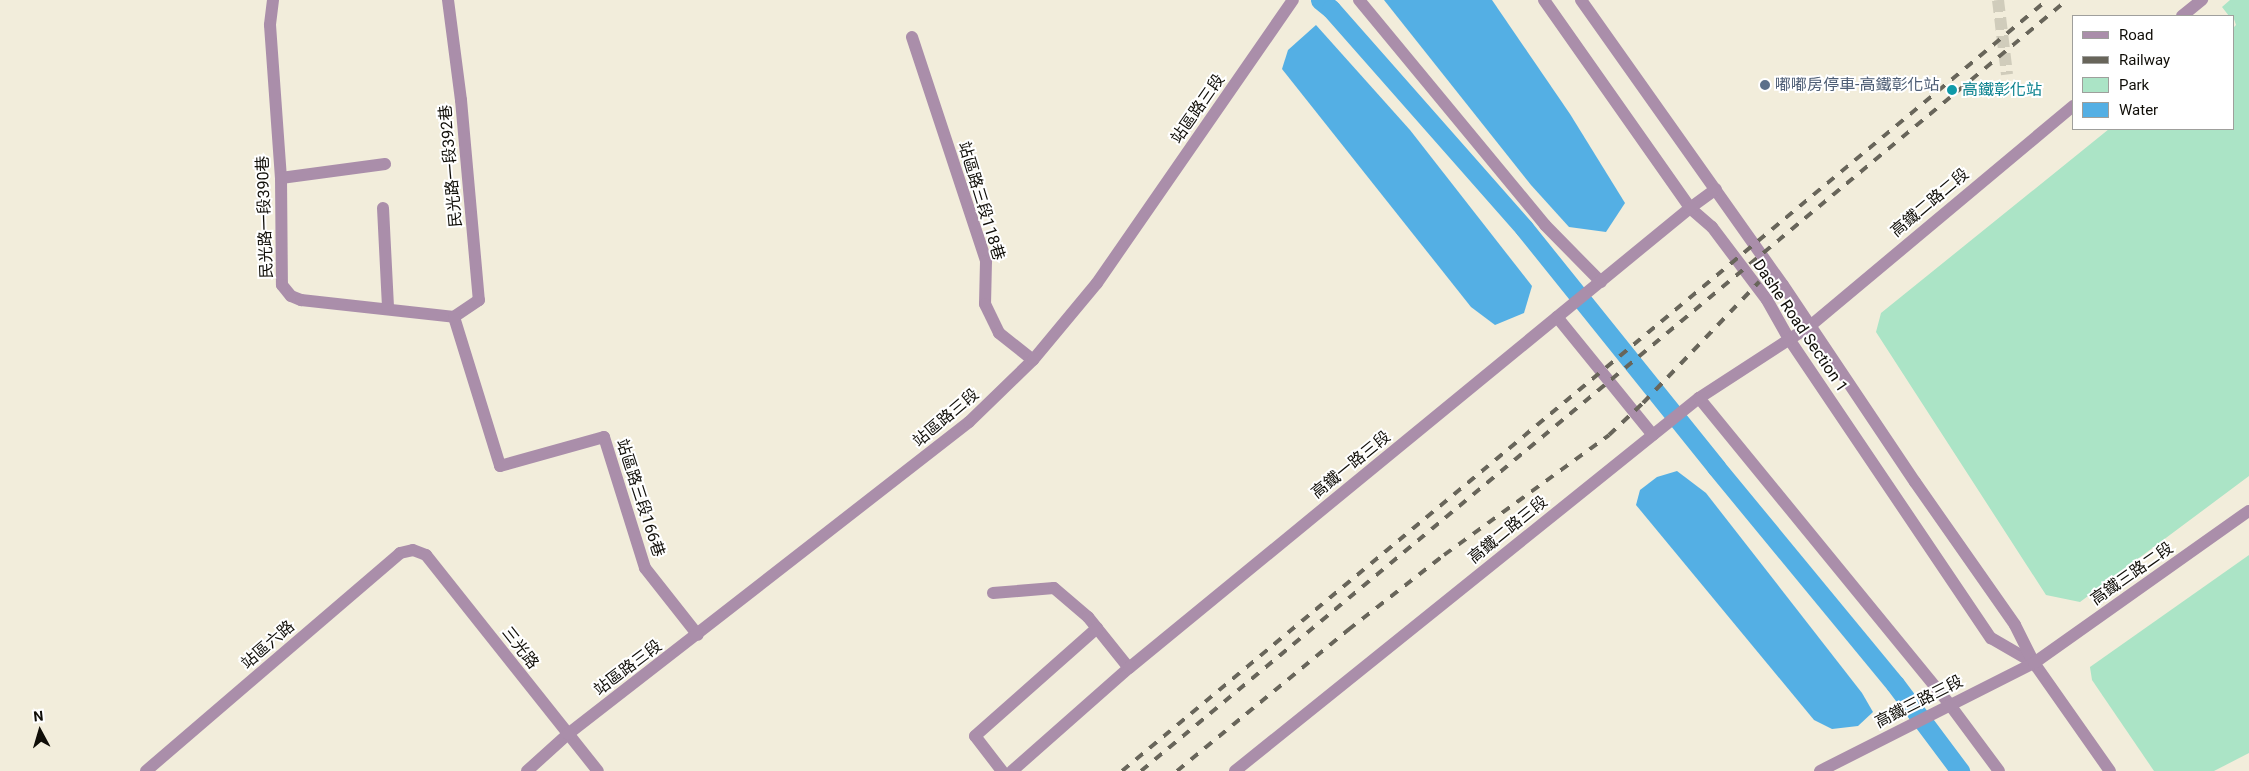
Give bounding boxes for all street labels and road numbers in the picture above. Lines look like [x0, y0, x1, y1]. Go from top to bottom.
street label: 站區路三段 [1167, 71, 1229, 147]
street label: 民光路一段392巷 [436, 104, 466, 228]
street label: 站區路三段118巷 [954, 139, 1008, 263]
street label: 民光路一段390巷 [253, 155, 277, 279]
street label: 高鐵二路二段 [1887, 165, 1973, 241]
street label: Dashe Road Section 1 [1748, 256, 1852, 396]
street label: 站區路三段 [909, 385, 983, 451]
street label: 高鐵一路三段 [1308, 427, 1394, 503]
street label: 站區路三段166巷 [612, 437, 668, 559]
street label: 高鐵二路三段 [1465, 492, 1551, 568]
street label: 高鐵三路二段 [2087, 539, 2177, 609]
street label: 站區六路 [238, 617, 298, 673]
street label: 三光路 [498, 623, 542, 673]
street label: 站區路三段 [590, 636, 666, 700]
street label: 高鐵三路三段 [1872, 672, 1966, 732]

